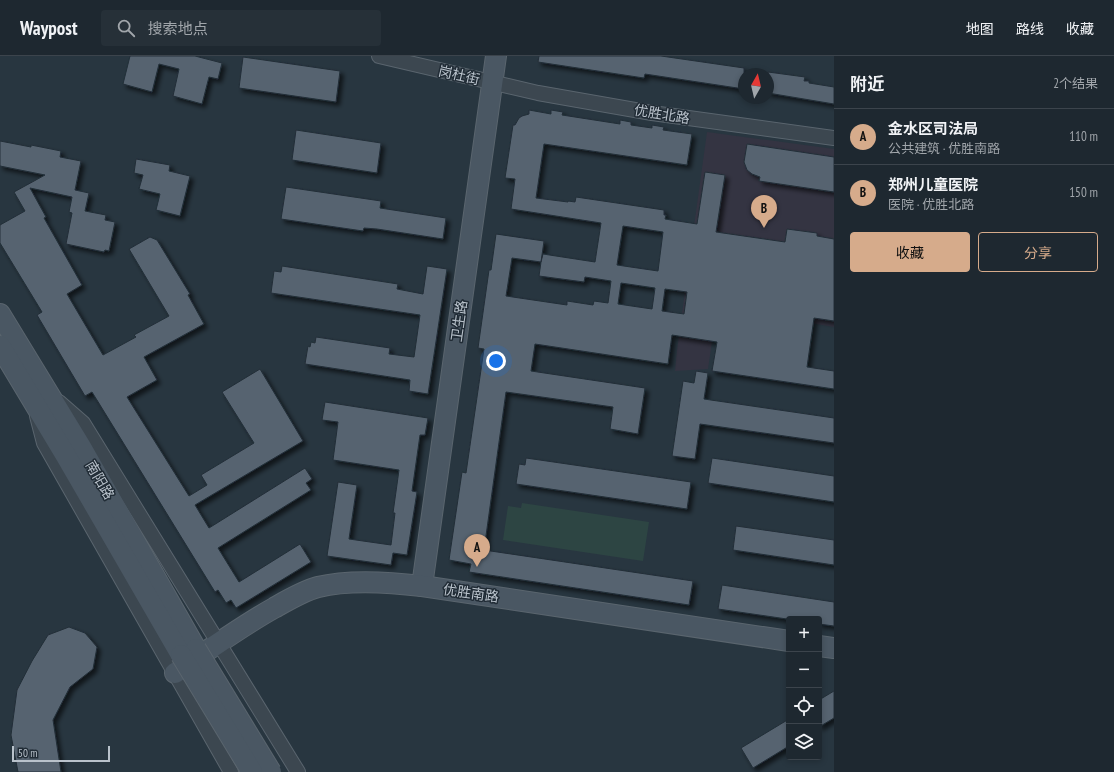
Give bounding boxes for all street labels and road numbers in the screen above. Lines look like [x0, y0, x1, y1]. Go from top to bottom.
street label: 岗杜街 [437, 62, 481, 88]
street label: 优胜北路 [633, 101, 691, 127]
street label: 卫生路 [447, 299, 471, 343]
street label: 南阳路 [82, 457, 118, 503]
street label: 优胜南路 [442, 580, 500, 606]

